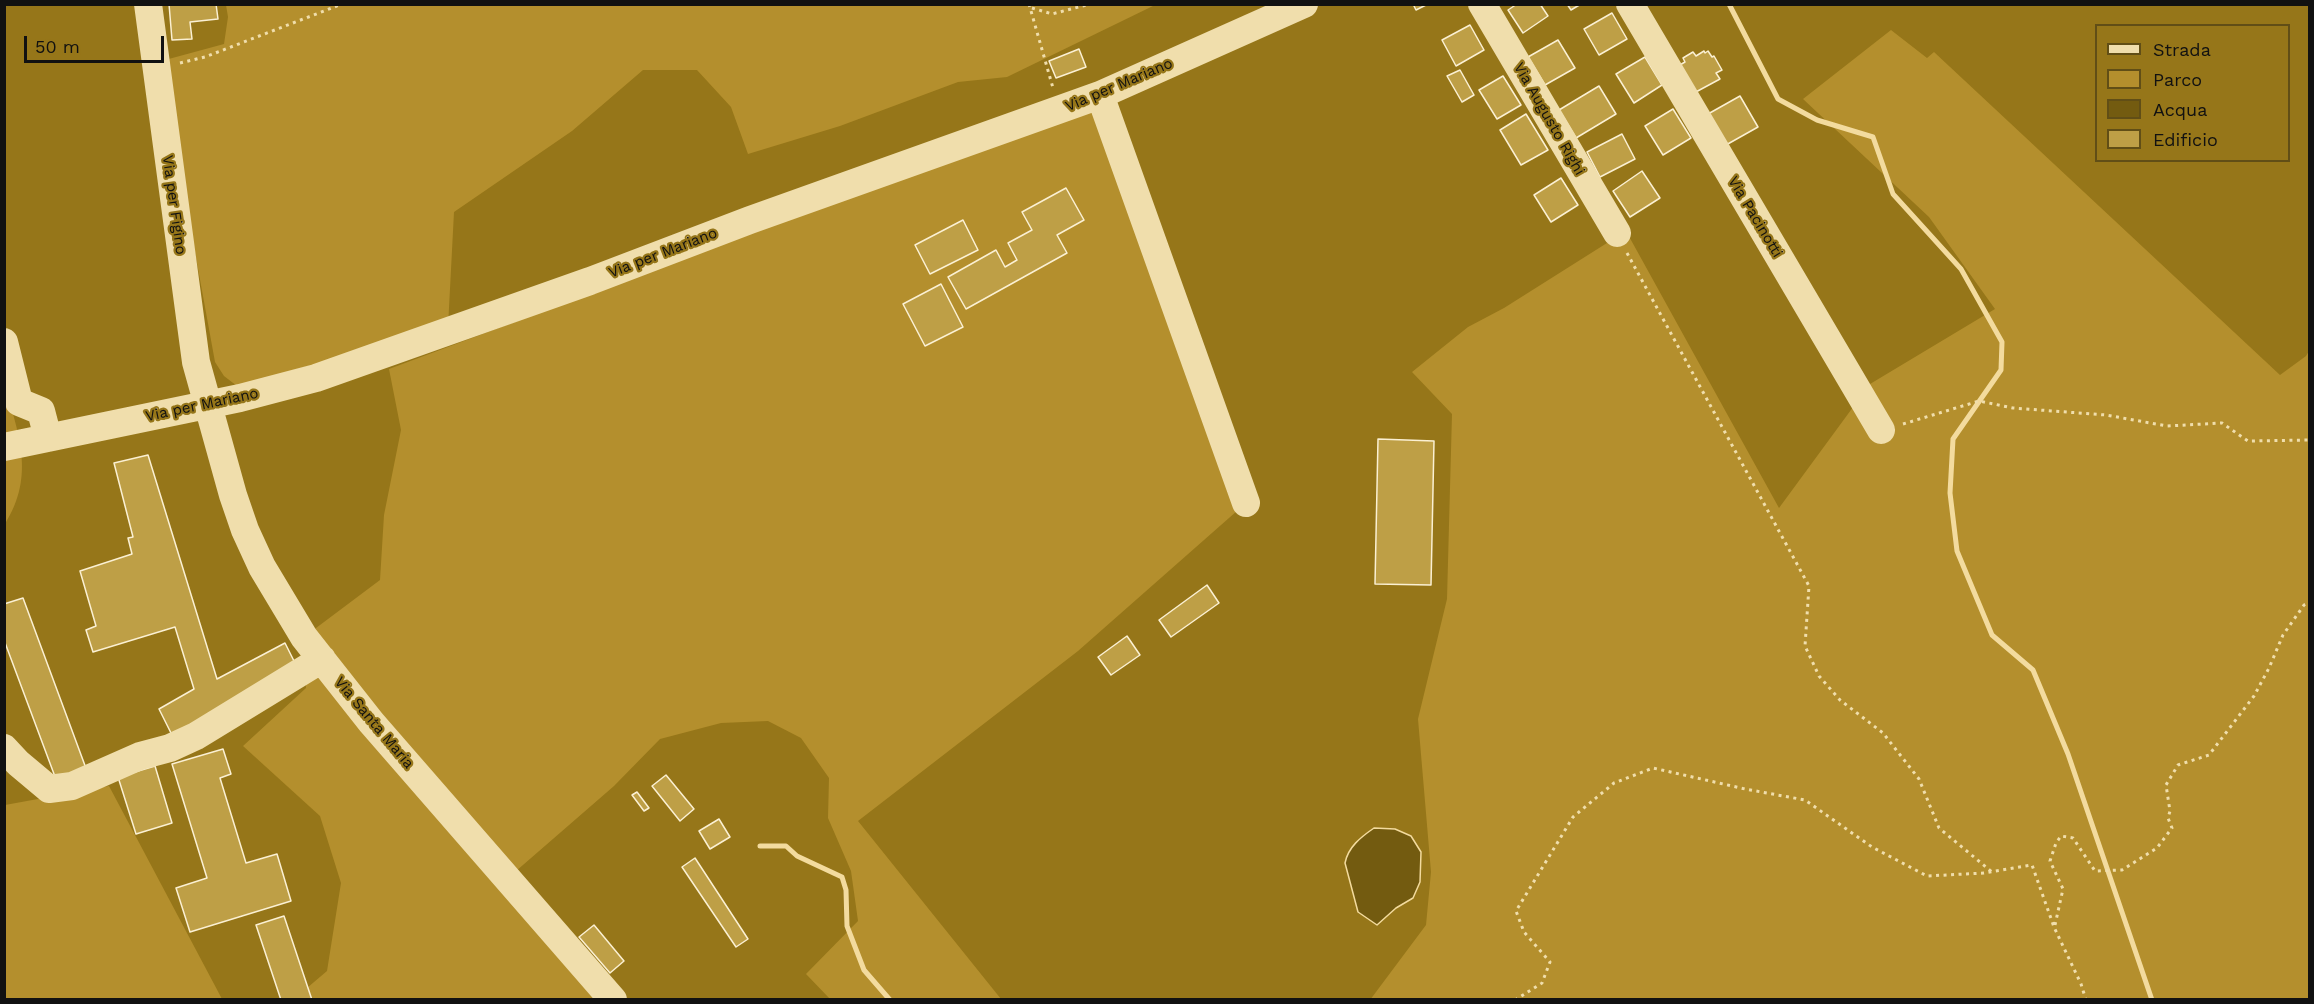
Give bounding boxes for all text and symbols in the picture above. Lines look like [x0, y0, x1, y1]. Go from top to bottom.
scale bar [27, 24, 166, 62]
legend [2095, 24, 2290, 162]
text: 50 m [35, 36, 80, 57]
text: Strada [2153, 39, 2211, 60]
street label: Via per Mariano [1063, 54, 1175, 116]
street label: Via Augusto Righi [1509, 59, 1589, 179]
text: Parco [2153, 69, 2202, 90]
text: Acqua [2153, 99, 2207, 120]
text: Edificio [2153, 129, 2218, 150]
street label: Via per Figino [158, 154, 190, 256]
street label: Via Pacinotti [1724, 173, 1786, 261]
street label: Via per Mariano [606, 224, 720, 282]
street label: Via per Mariano [144, 384, 260, 426]
street label: Via Santa Maria [330, 673, 418, 773]

